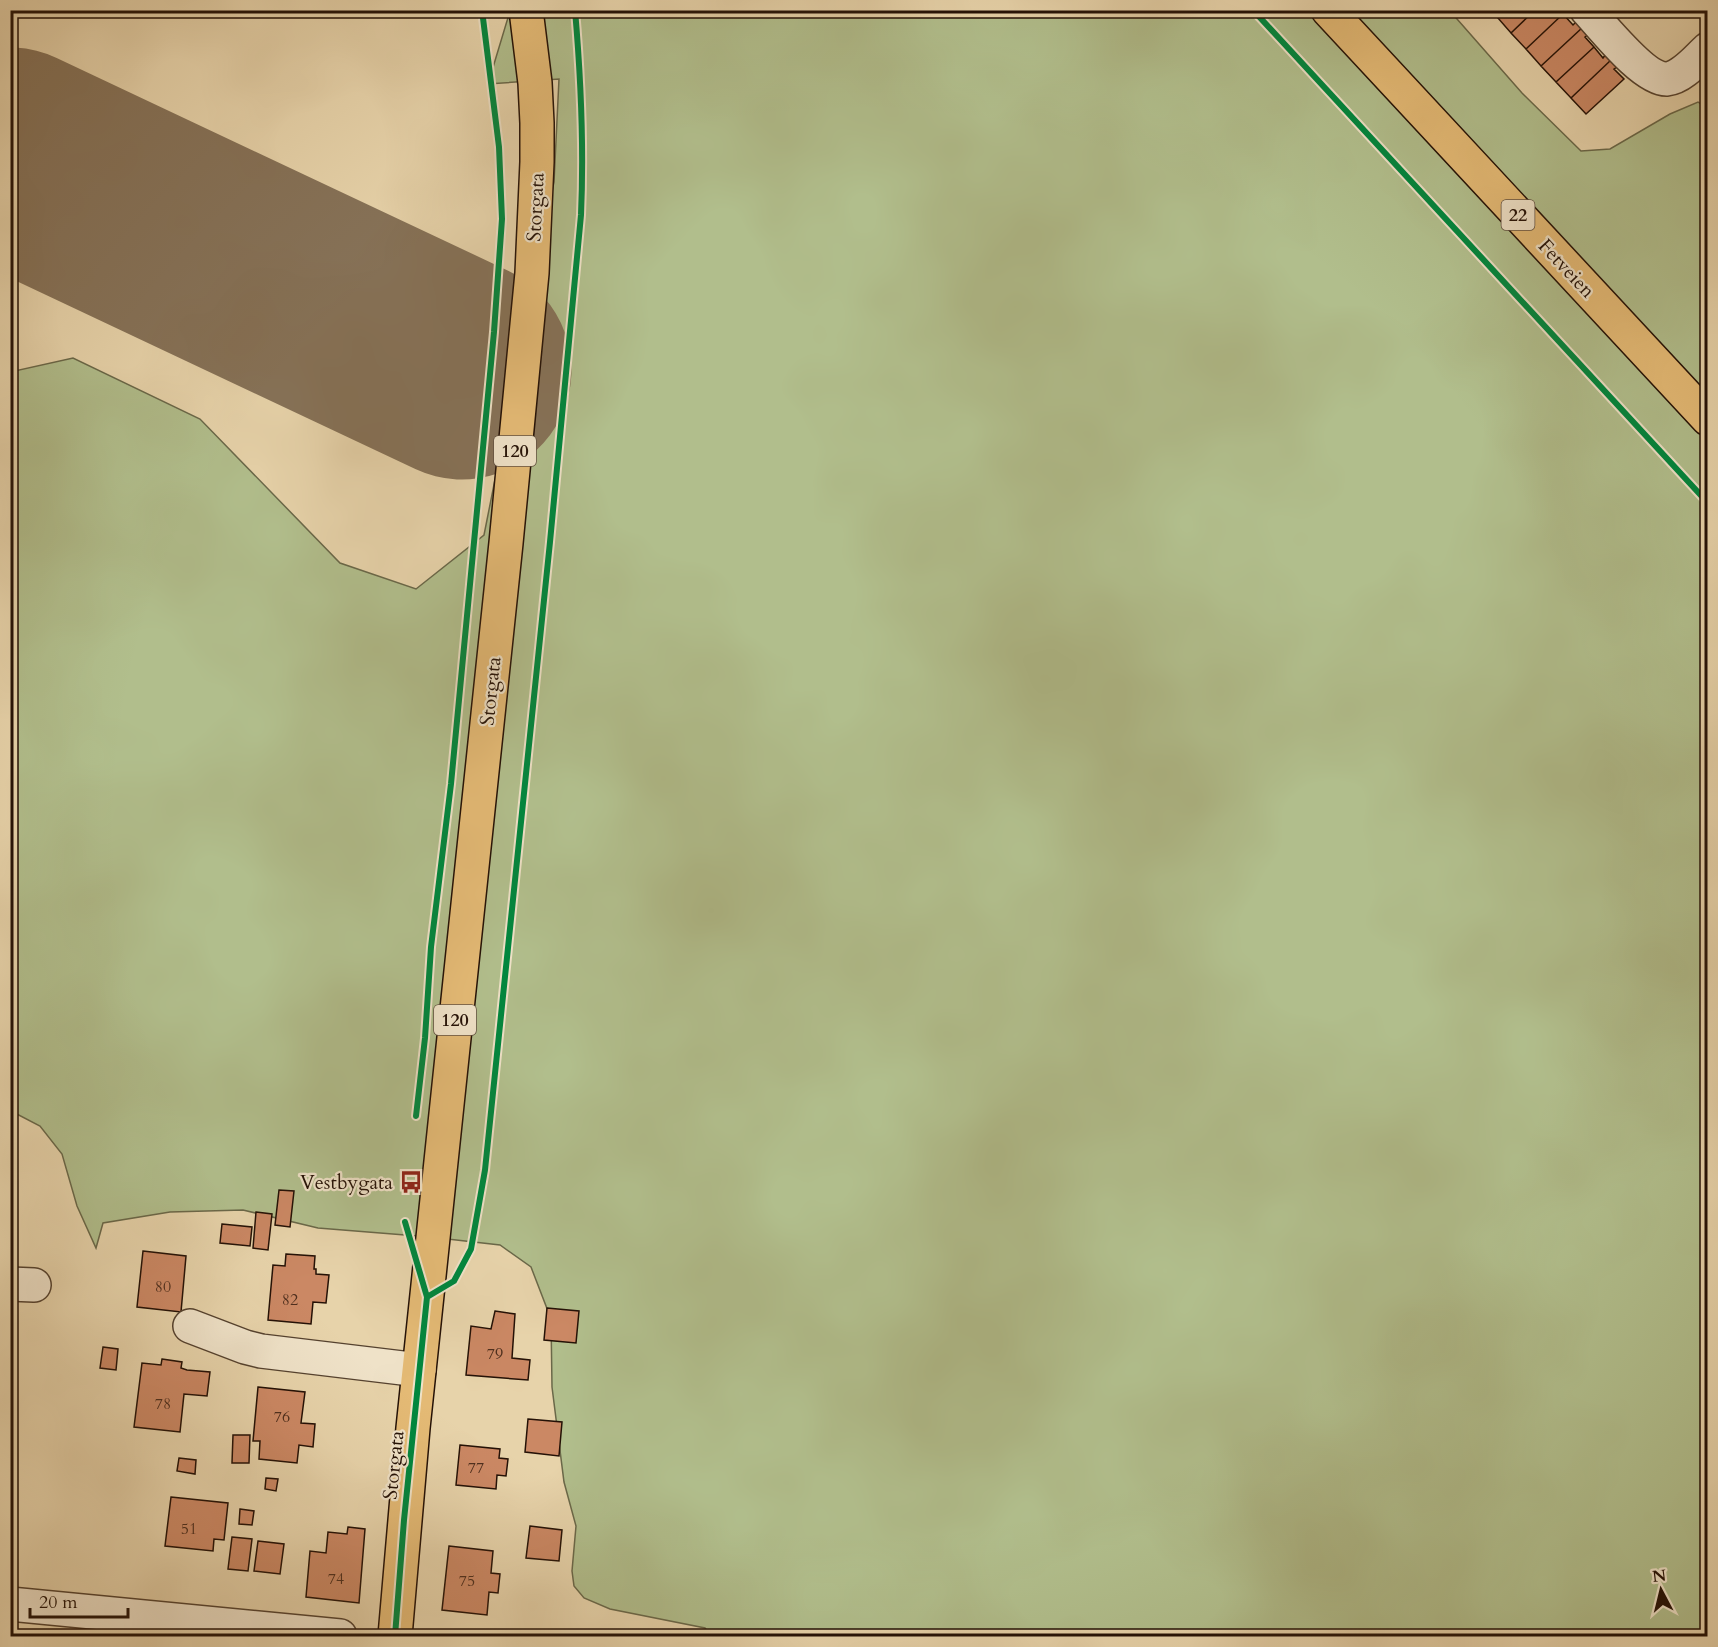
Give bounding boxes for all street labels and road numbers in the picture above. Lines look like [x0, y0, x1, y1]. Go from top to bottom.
street label: Storgata [520, 171, 551, 242]
road number: 22 [1502, 200, 1534, 230]
street label: Fetveien [1532, 233, 1602, 304]
road number: 120 [494, 436, 536, 466]
street label: Storgata [473, 655, 508, 727]
road number: 120 [434, 1005, 476, 1035]
street label: Storgata [376, 1429, 411, 1501]

